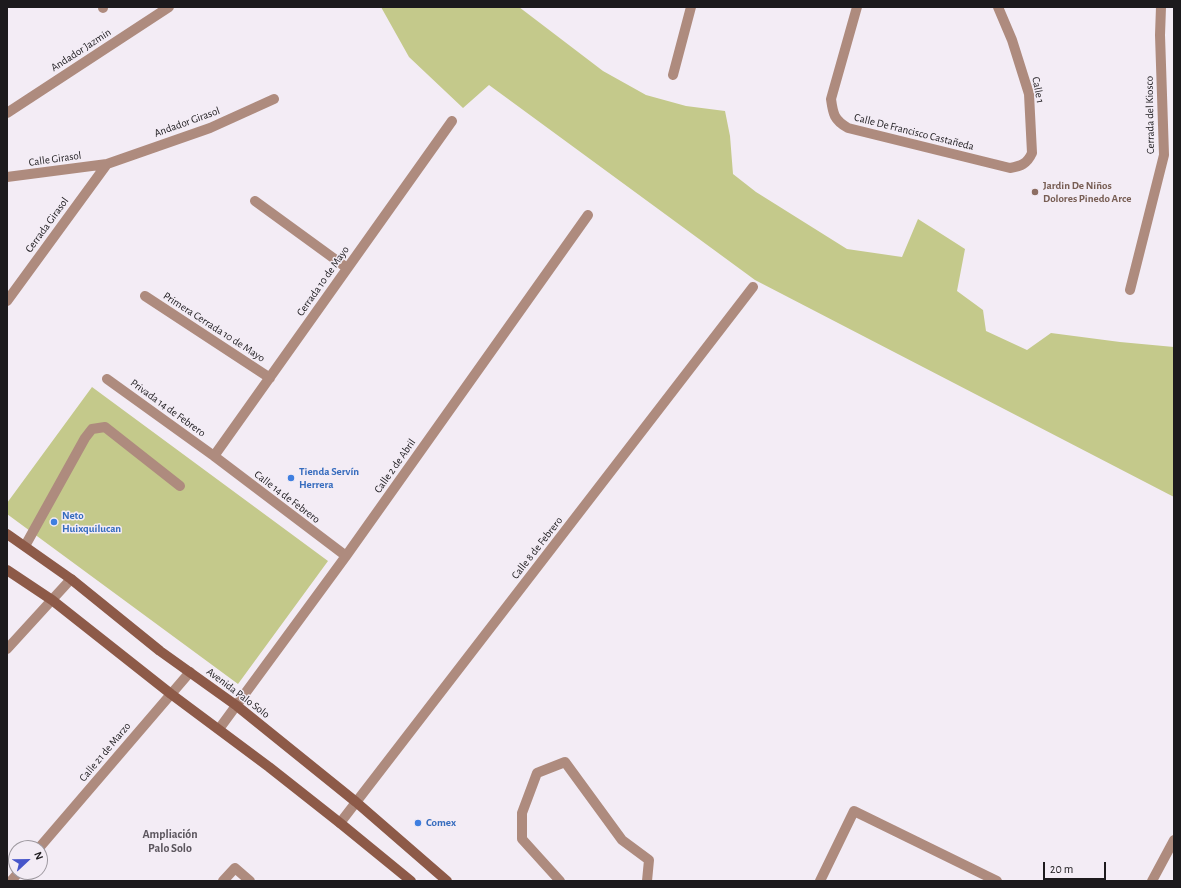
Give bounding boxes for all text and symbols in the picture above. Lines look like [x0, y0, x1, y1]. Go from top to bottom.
street label: Andador Jazmin [48, 26, 114, 74]
street label: Calle 1 [1029, 76, 1047, 104]
street label: Cerrada del Kiosco [1143, 76, 1157, 154]
street label: Andador Girasol [152, 104, 222, 140]
street label: Calle De Francisco Castañeda [853, 111, 975, 153]
street label: Calle Girasol [28, 149, 82, 169]
place label: Jardin De Niños Dolores Pinedo Arce [1043, 179, 1131, 205]
marker: Jardin De Niños Dolores Pinedo Arce [1030, 187, 1040, 197]
street label: Cerrada Girasol [22, 195, 72, 255]
street label: Cerrada 10 de Mayo [294, 243, 352, 319]
street label: Primera Cerrada 10 de Mayo [161, 289, 267, 365]
street label: Privada 14 de Febrero [128, 376, 208, 440]
street label: Calle 2 de Abril [371, 436, 419, 496]
place label: Tienda Servín Herrera [299, 465, 359, 491]
street label: Calle 14 de Febrero [251, 468, 323, 526]
marker: Tienda Servín Herrera [286, 473, 296, 483]
place label: Neto Huixquilucan [62, 509, 121, 535]
street label: Calle 8 de Febrero [509, 514, 565, 582]
marker: Neto Huixquilucan [49, 517, 59, 527]
street label: Avenida Palo Solo [204, 665, 272, 721]
street label: Calle 21 de Marzo [76, 720, 134, 784]
place label: Comex [426, 816, 456, 830]
marker: Comex [413, 818, 423, 828]
district label: Ampliación Palo Solo [142, 827, 198, 855]
north arrow [8, 840, 48, 880]
text: N [32, 850, 45, 861]
scale bar [1045, 854, 1108, 880]
text: 20 m [1050, 863, 1073, 875]

